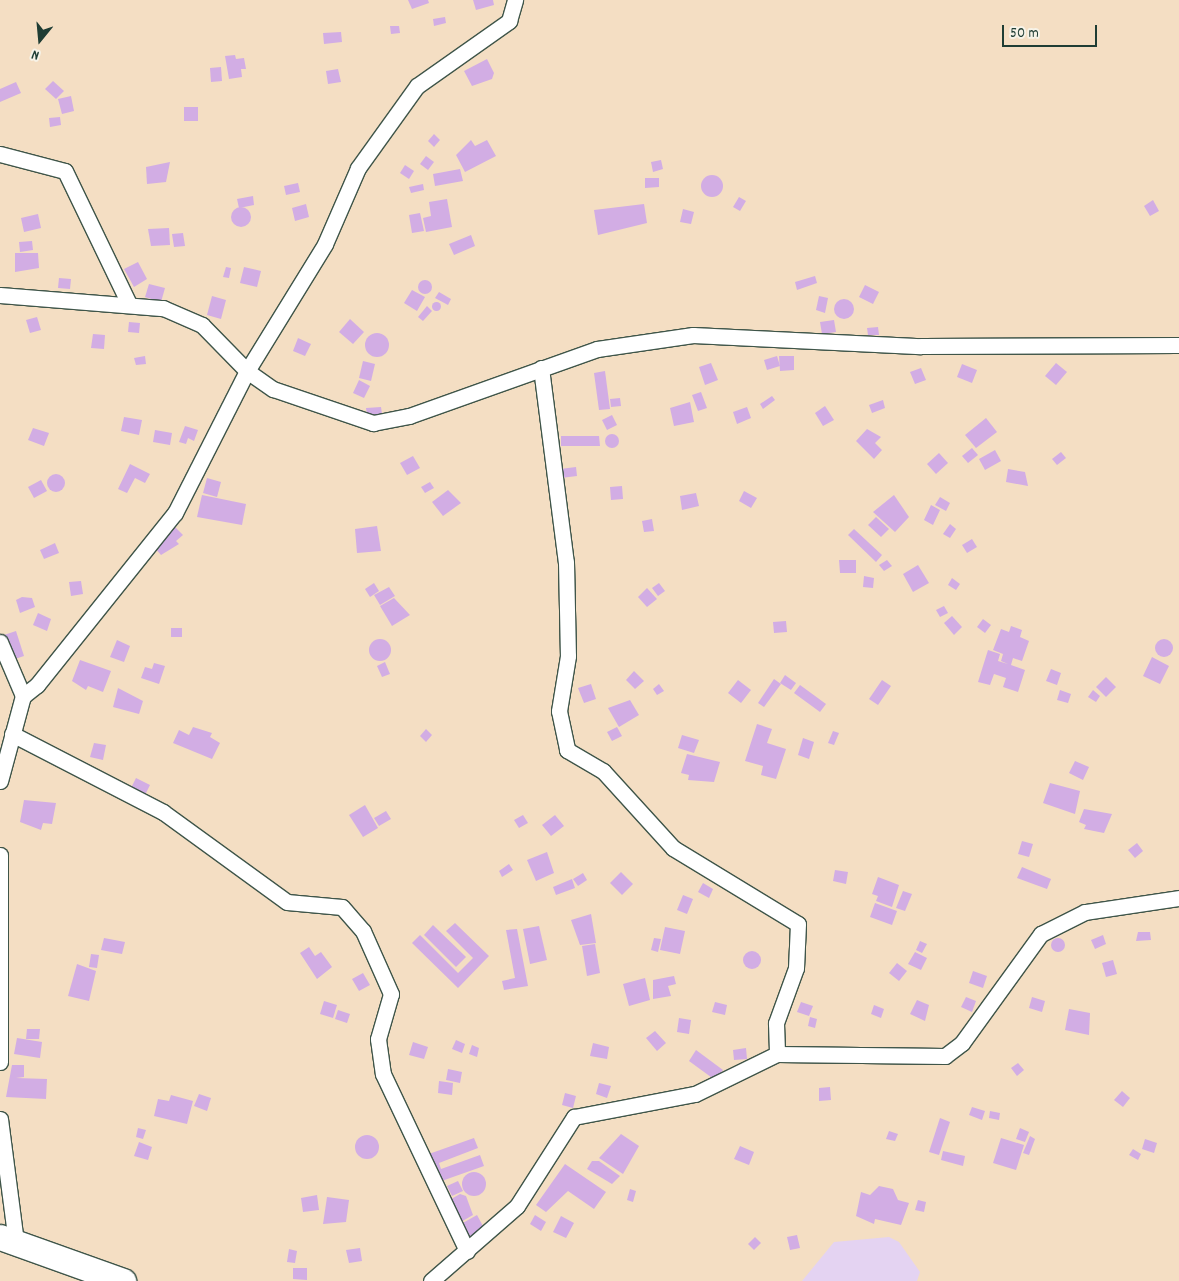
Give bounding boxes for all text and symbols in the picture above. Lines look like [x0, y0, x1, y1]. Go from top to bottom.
north arrow [15, 15, 65, 65]
scale bar [1004, 15, 1099, 47]
text: 50 m [1010, 23, 1039, 45]
text: N [29, 44, 42, 65]

